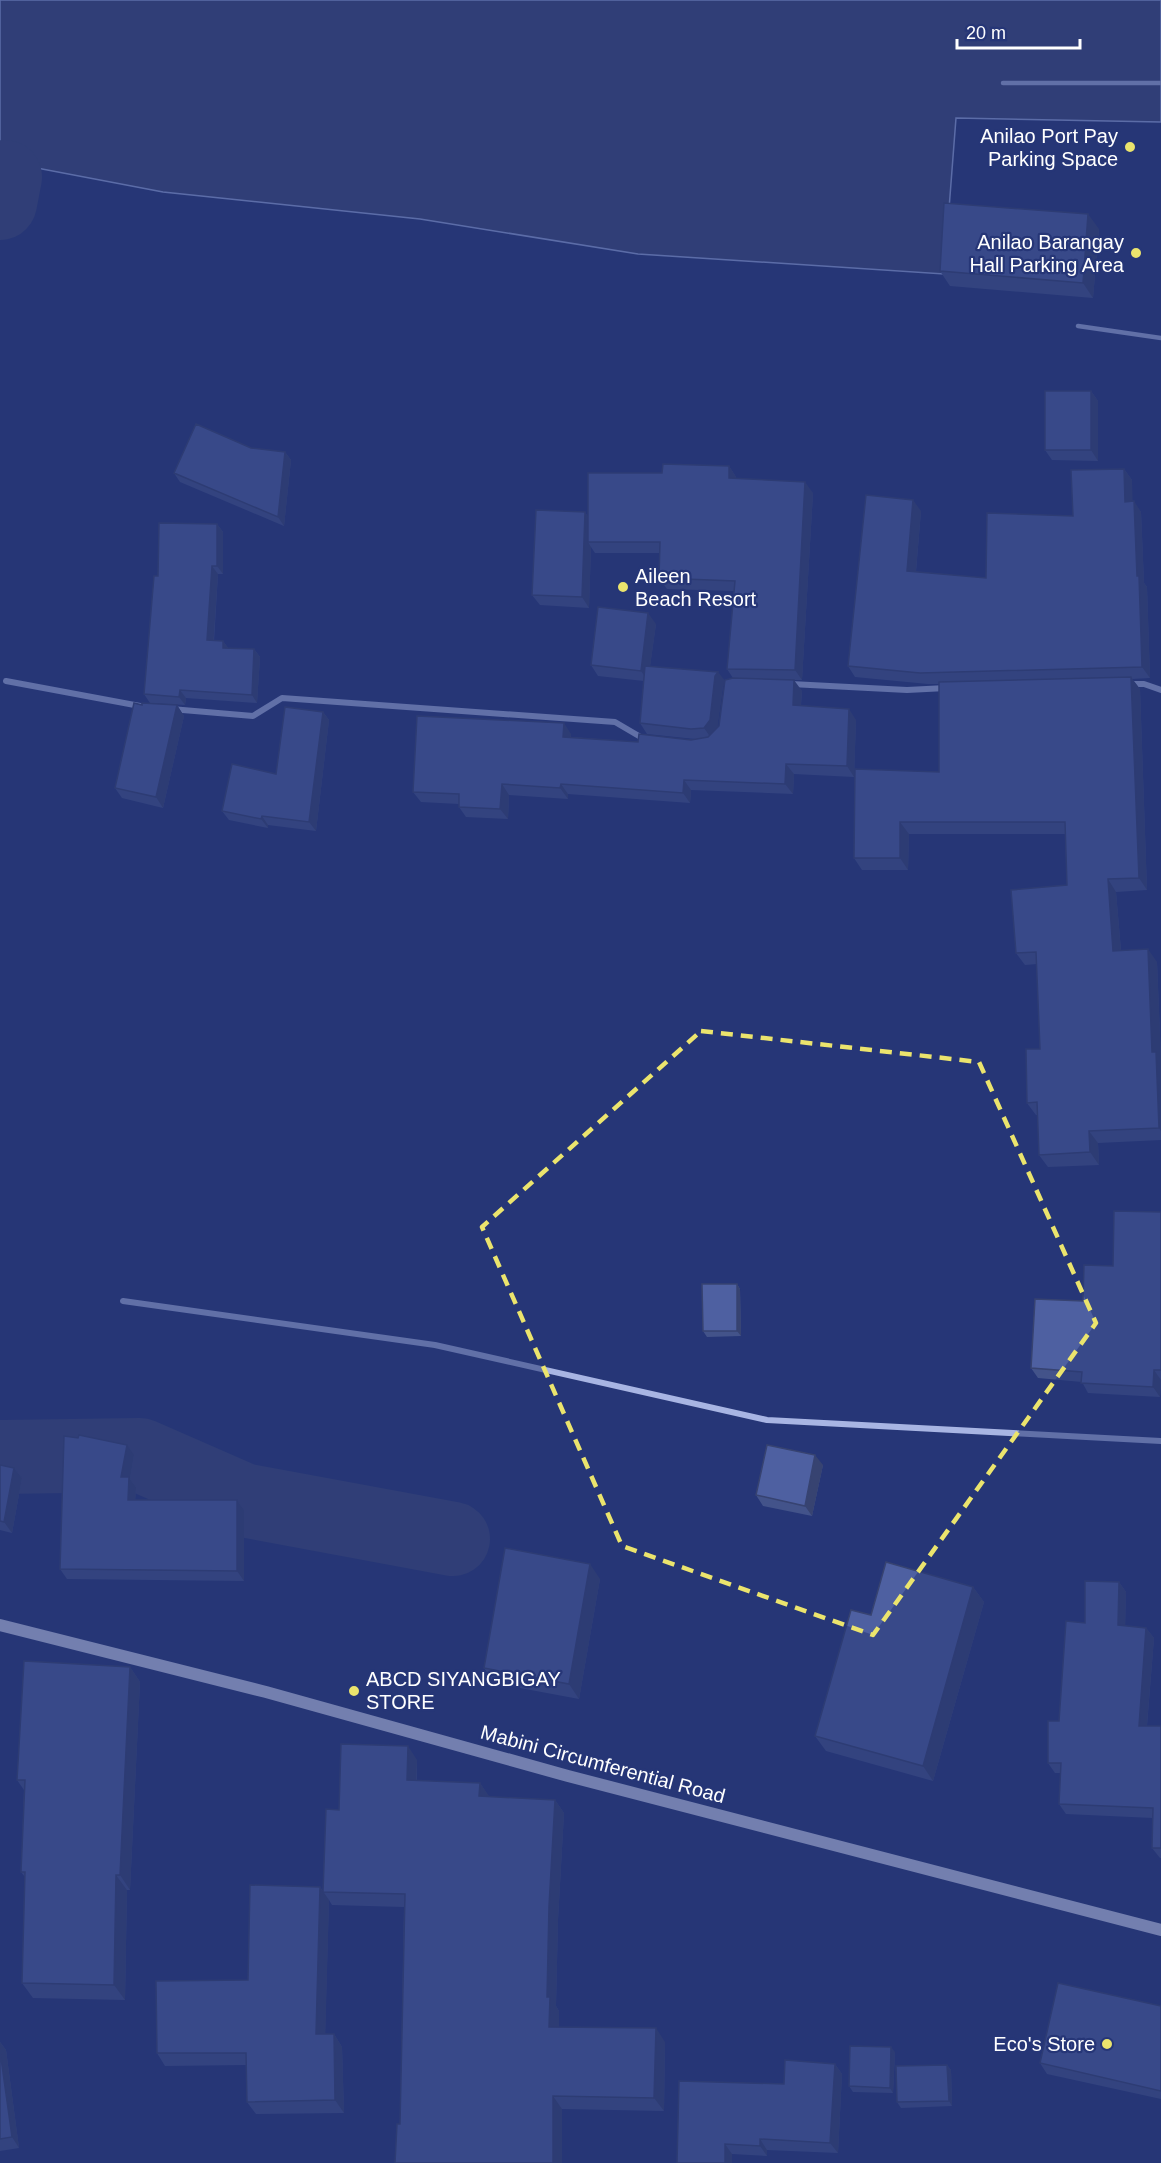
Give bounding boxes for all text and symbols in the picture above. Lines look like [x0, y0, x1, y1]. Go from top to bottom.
scale bar [957, 12, 1080, 50]
text: 20 m [966, 23, 1006, 43]
place label: Anilao Port Pay Parking Space [980, 125, 1118, 170]
marker: Anilao Port Pay Parking Space [1123, 140, 1137, 154]
place label: Anilao Barangay Hall Parking Area [969, 231, 1125, 276]
marker: Anilao Barangay Hall Parking Area [1129, 246, 1143, 260]
place label: Aileen Beach Resort [635, 565, 757, 610]
marker: Aileen Beach Resort [616, 580, 630, 594]
place label: ABCD SIYANGBIGAY STORE [366, 1668, 561, 1713]
marker: ABCD SIYANGBIGAY STORE [347, 1684, 361, 1698]
street label: Mabini Circumferential Road [478, 1721, 728, 1807]
place label: Eco's Store [993, 2033, 1095, 2055]
marker: Eco's Store [1100, 2037, 1114, 2051]

